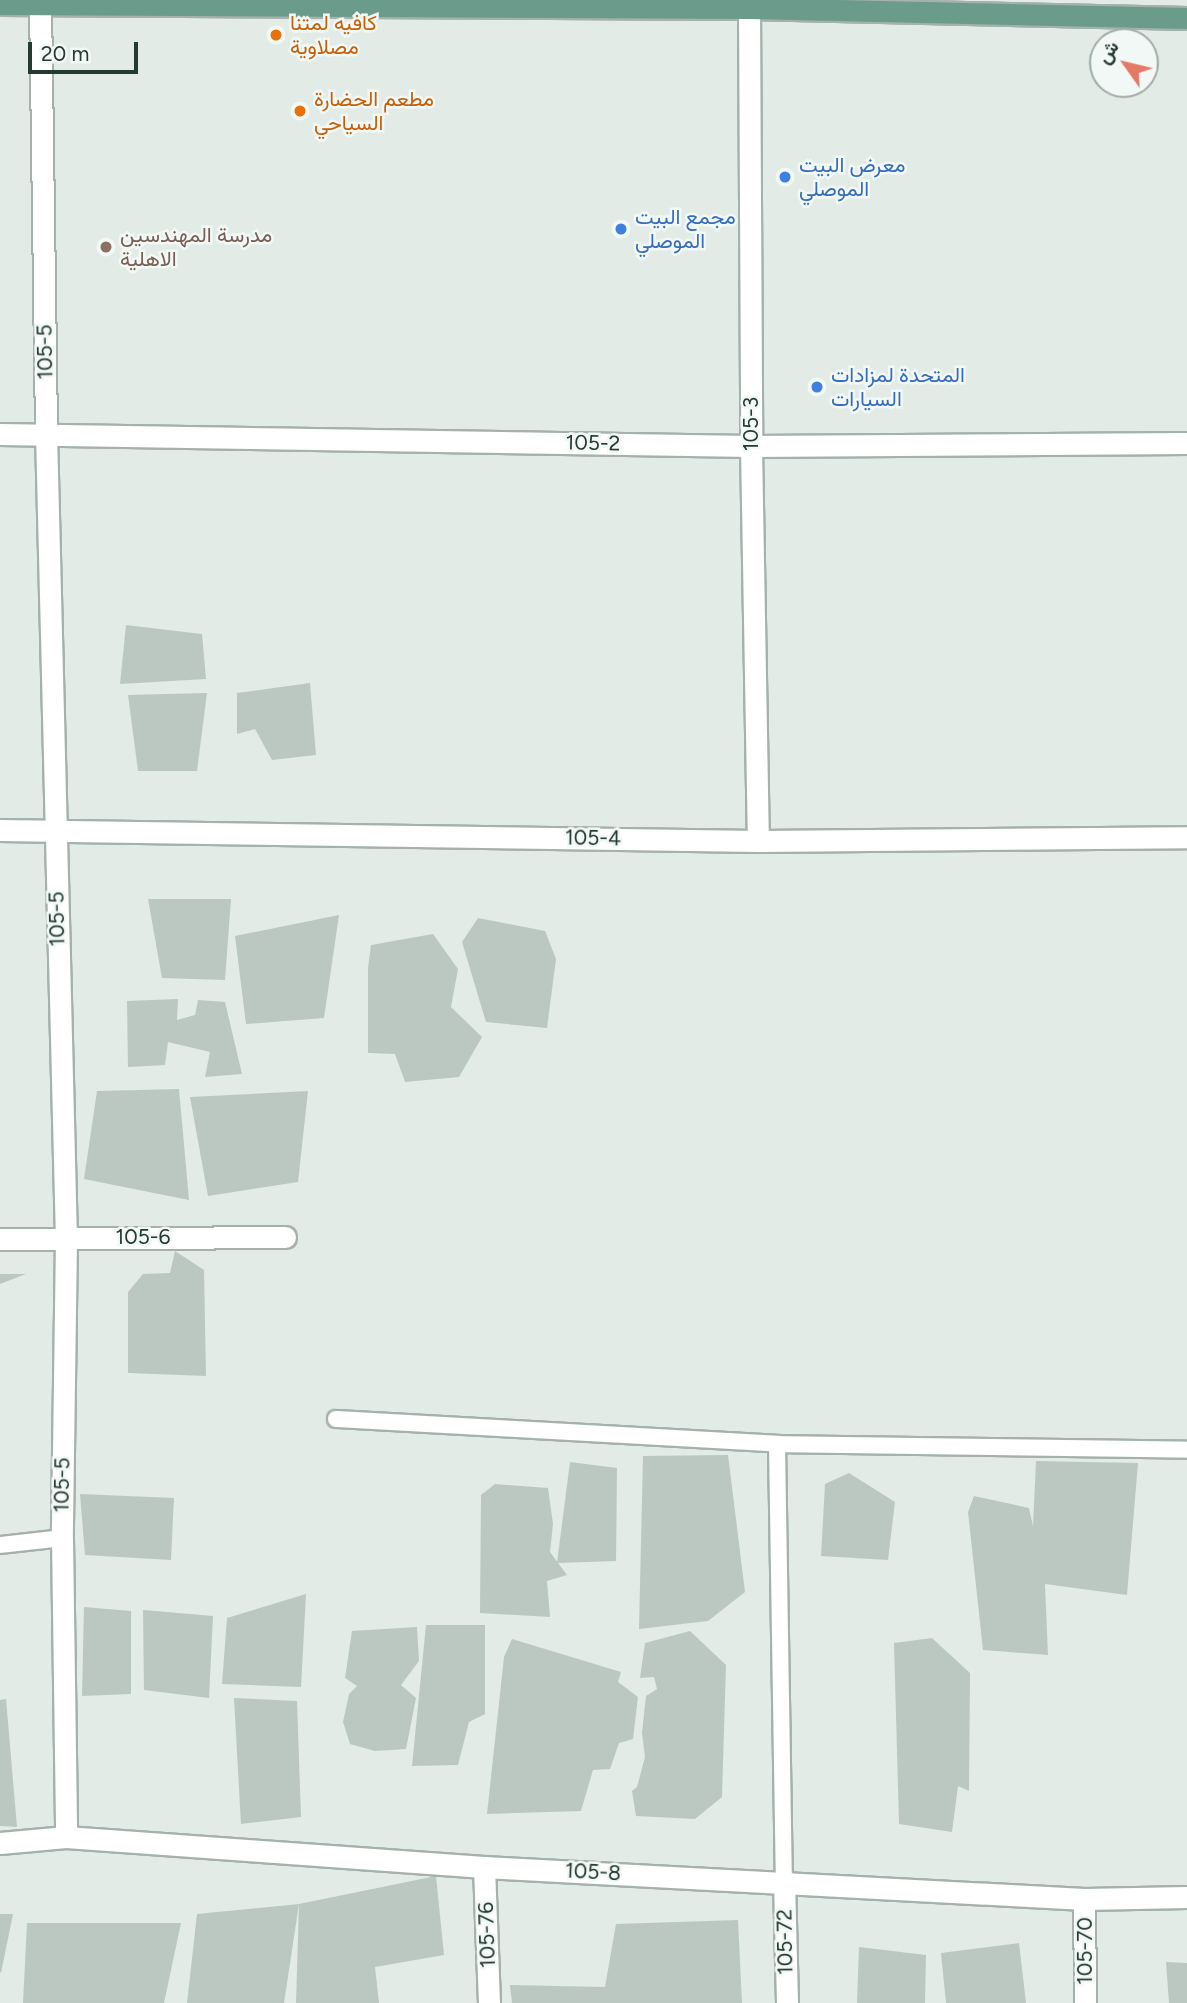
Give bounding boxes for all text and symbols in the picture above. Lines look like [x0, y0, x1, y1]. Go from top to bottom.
place label: كافيه لمتنا مصلاوية [290, 10, 377, 60]
marker: كافيه لمتنا مصلاوية [268, 27, 284, 43]
scale bar [32, 28, 142, 72]
north arrow [1089, 28, 1159, 98]
text: ش [1092, 36, 1124, 68]
text: 20 m [41, 41, 89, 66]
place label: مطعم الحضارة السياحي [314, 86, 434, 136]
marker: مطعم الحضارة السياحي [292, 103, 308, 119]
place label: معرض البيت الموصلي [799, 152, 905, 202]
marker: معرض البيت الموصلي [777, 169, 793, 185]
place label: مجمع البيت الموصلي [635, 204, 736, 254]
marker: مجمع البيت الموصلي [613, 221, 629, 237]
place label: مدرسة المهندسين الاهلية [120, 222, 272, 272]
marker: مدرسة المهندسين الاهلية [98, 239, 114, 255]
street label: 105-5 [32, 324, 58, 380]
place label: المتحدة لمزادات السيارات [831, 362, 965, 412]
marker: المتحدة لمزادات السيارات [809, 379, 825, 395]
street label: 105-3 [738, 397, 764, 451]
street label: 105-2 [565, 430, 621, 456]
street label: 105-4 [565, 825, 621, 851]
street label: 105-5 [44, 891, 70, 947]
street label: 105-6 [116, 1224, 170, 1250]
street label: 105-5 [49, 1457, 75, 1513]
street label: 105-8 [564, 1858, 622, 1886]
street label: 105-76 [473, 1902, 501, 1968]
street label: 105-72 [772, 1909, 798, 1975]
street label: 105-70 [1072, 1917, 1098, 1985]

